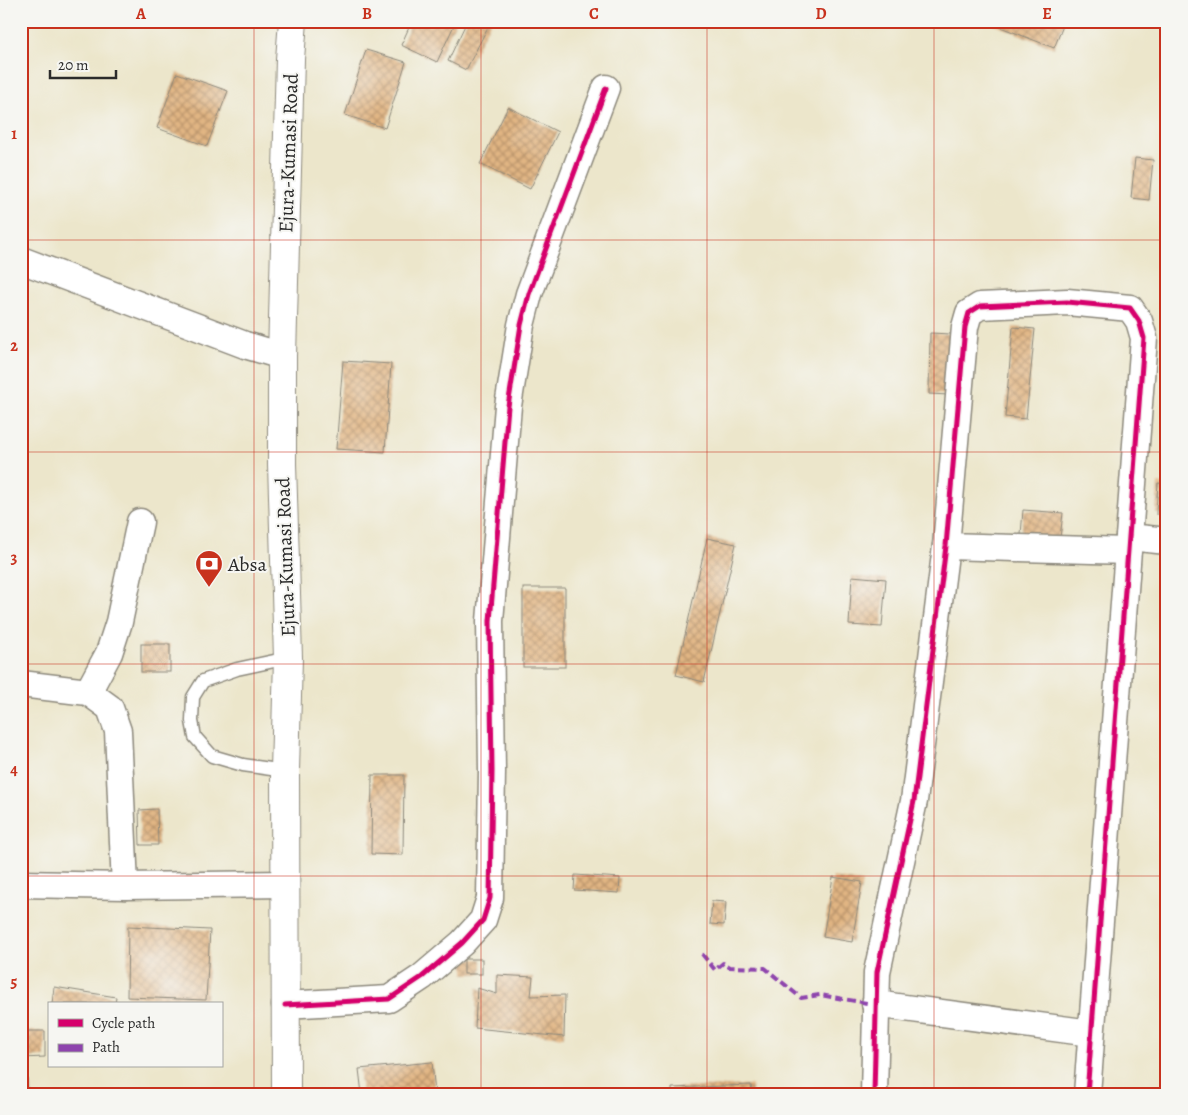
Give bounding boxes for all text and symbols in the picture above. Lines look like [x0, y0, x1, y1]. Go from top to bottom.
text: A [135, 3, 147, 25]
text: B [362, 3, 372, 25]
text: C [589, 3, 599, 25]
text: D [815, 3, 827, 25]
text: E [1042, 3, 1052, 25]
scale bar [50, 48, 116, 80]
text: 20 m [58, 55, 89, 75]
street label: Ejura-Kumasi Road [272, 73, 305, 233]
text: 1 [11, 123, 17, 145]
text: 2 [10, 335, 18, 357]
street label: Ejura-Kumasi Road [269, 476, 302, 637]
text: 3 [11, 547, 18, 569]
bank icon: Absa [194, 549, 224, 588]
place label: Absa [227, 551, 267, 578]
text: 4 [10, 759, 18, 781]
text: 5 [11, 971, 18, 993]
legend [48, 1002, 222, 1068]
text: Cycle path [92, 1013, 155, 1033]
text: Path [92, 1037, 120, 1057]

